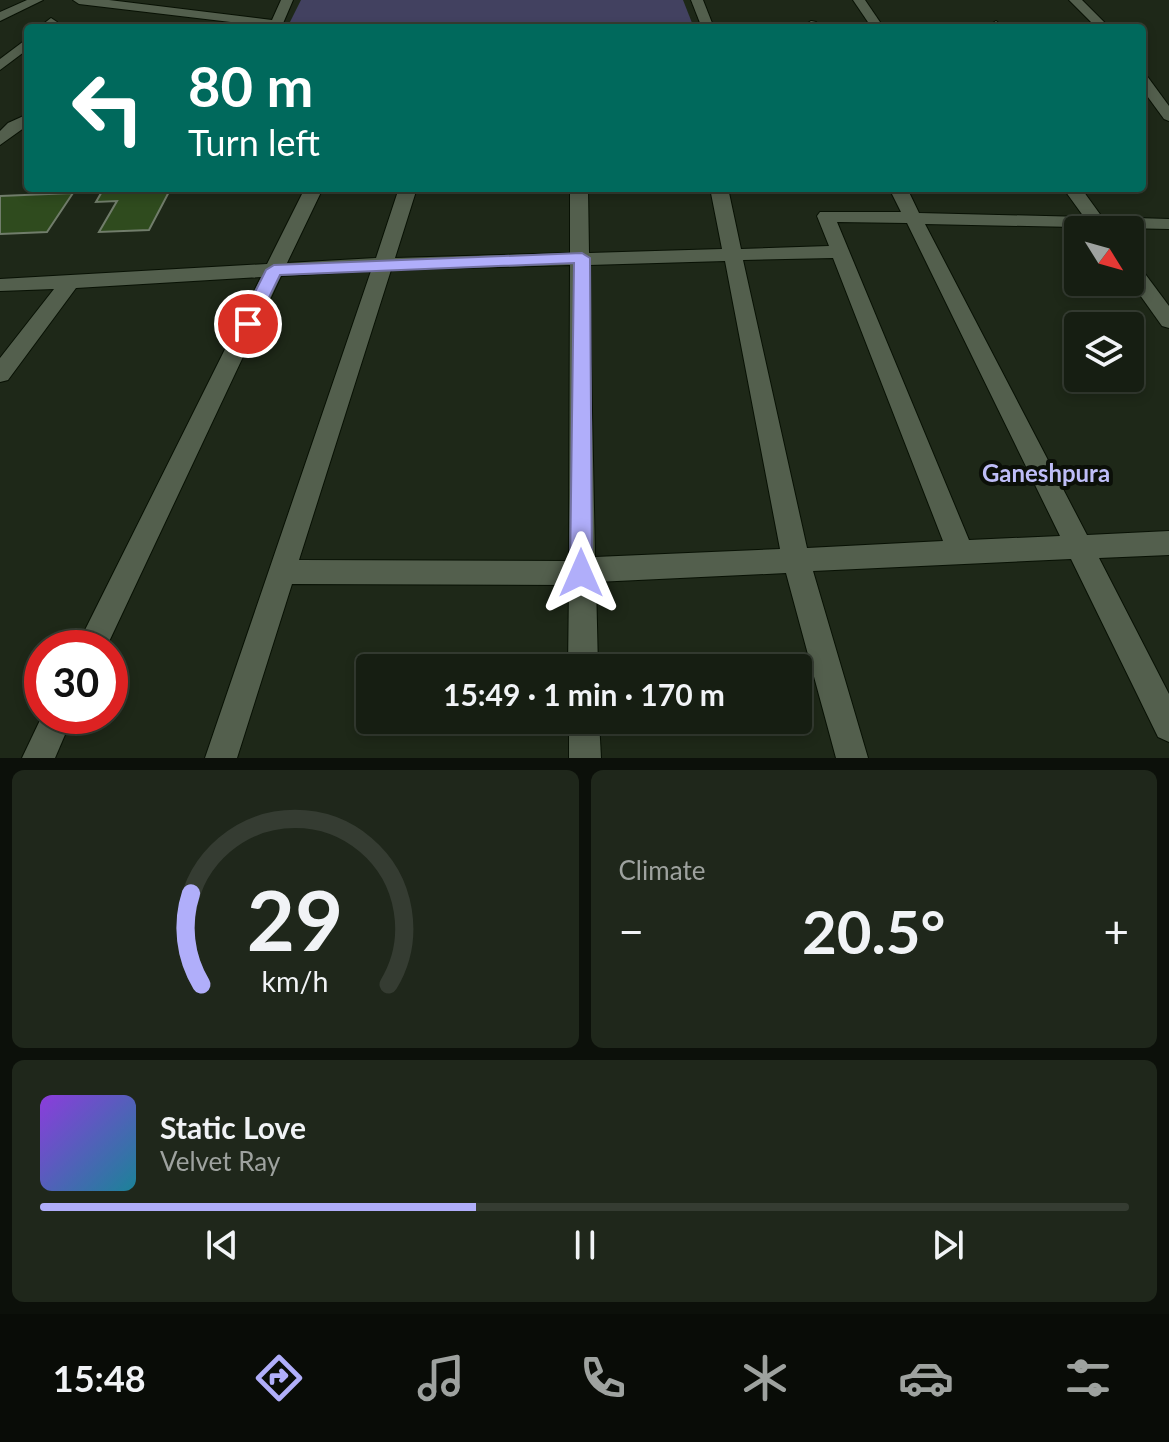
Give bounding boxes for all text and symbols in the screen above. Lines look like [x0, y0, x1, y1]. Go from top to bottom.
text: 80 m [188, 52, 313, 119]
icon: left [56, 56, 160, 160]
text: Turn left [188, 120, 320, 164]
north arrow [1064, 216, 1144, 296]
map controls [1064, 216, 1144, 392]
pin [214, 290, 282, 358]
icon: arrive [226, 302, 270, 346]
button: layers [1064, 312, 1144, 392]
district label: Ganeshpura [982, 458, 1110, 487]
position arrow [539, 531, 623, 615]
speed limit sign: 30 [24, 630, 128, 734]
text: 15:49 · 1 min · 170 m [443, 676, 725, 712]
text: Climate [619, 854, 705, 886]
text: 29 [247, 869, 344, 969]
text: 20.5° [802, 895, 946, 967]
text: − [619, 905, 644, 957]
text: + [1103, 905, 1129, 957]
text: km/h [262, 964, 329, 998]
text: Static Love [160, 1109, 306, 1145]
text: Velvet Ray [160, 1145, 280, 1177]
icon: previous [200, 1223, 244, 1267]
icon: pause [563, 1223, 607, 1267]
icon: next [926, 1223, 970, 1267]
icon: directions [251, 1350, 307, 1406]
icon: music [413, 1350, 469, 1406]
icon: phone [575, 1350, 631, 1406]
icon: climate [737, 1350, 793, 1406]
icon: car [898, 1350, 954, 1406]
icon: filters [1060, 1350, 1116, 1406]
text: 15:48 [53, 1356, 146, 1400]

